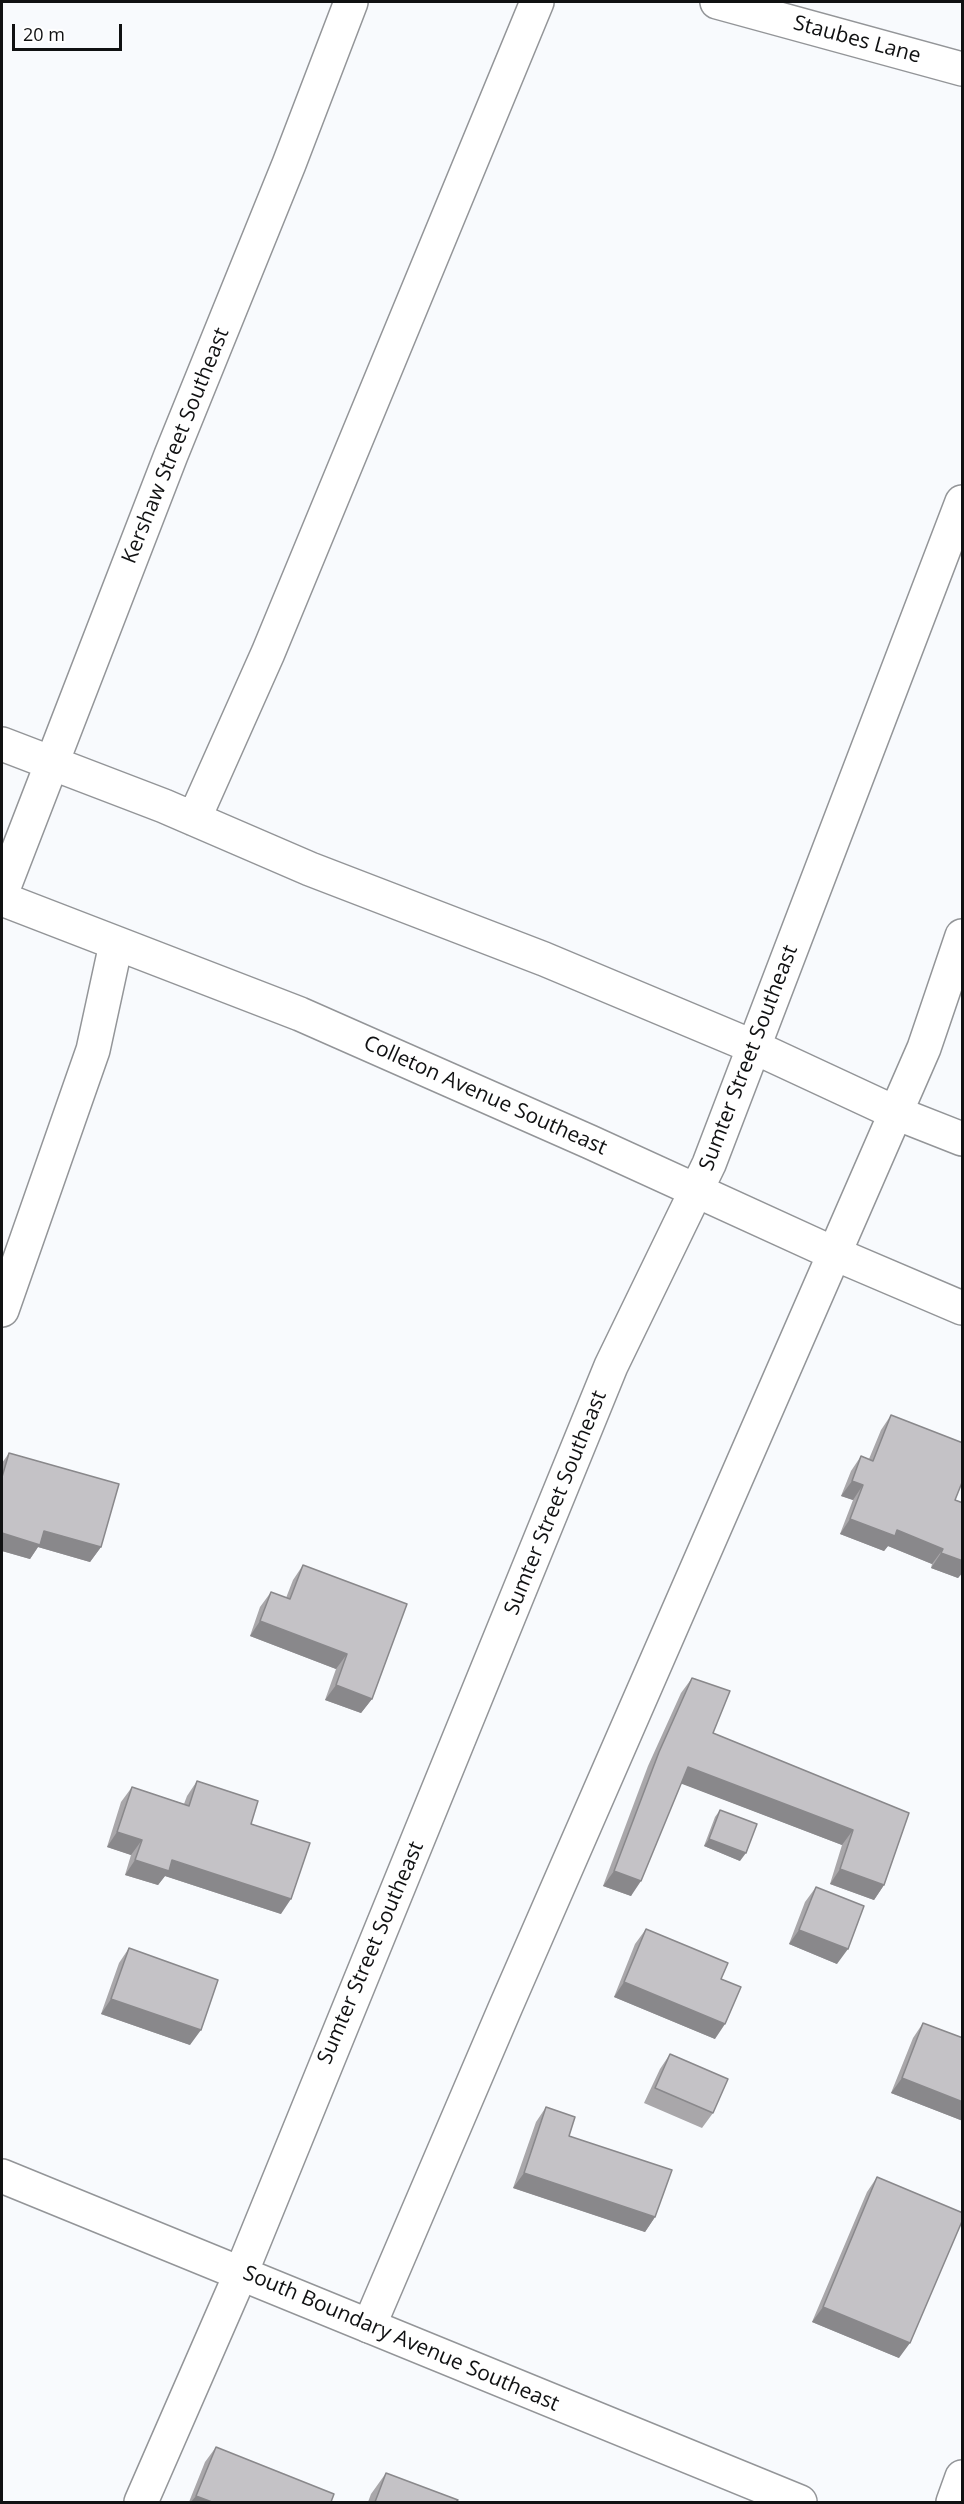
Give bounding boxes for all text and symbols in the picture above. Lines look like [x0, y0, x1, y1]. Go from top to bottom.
street label: Staubes Lane [790, 11, 924, 69]
scale bar [15, 12, 124, 50]
text: 20 m [23, 22, 65, 46]
street label: Kershaw Street Southeast [117, 324, 235, 568]
street label: Sumter Street Southeast [694, 942, 804, 1174]
street label: Colleton Avenue Southeast [359, 1031, 611, 1161]
street label: Sumter Street Southeast [499, 1387, 613, 1619]
street label: Sumter Street Southeast [313, 1838, 429, 2068]
street label: South Boundary Avenue Southeast [239, 2261, 563, 2417]

